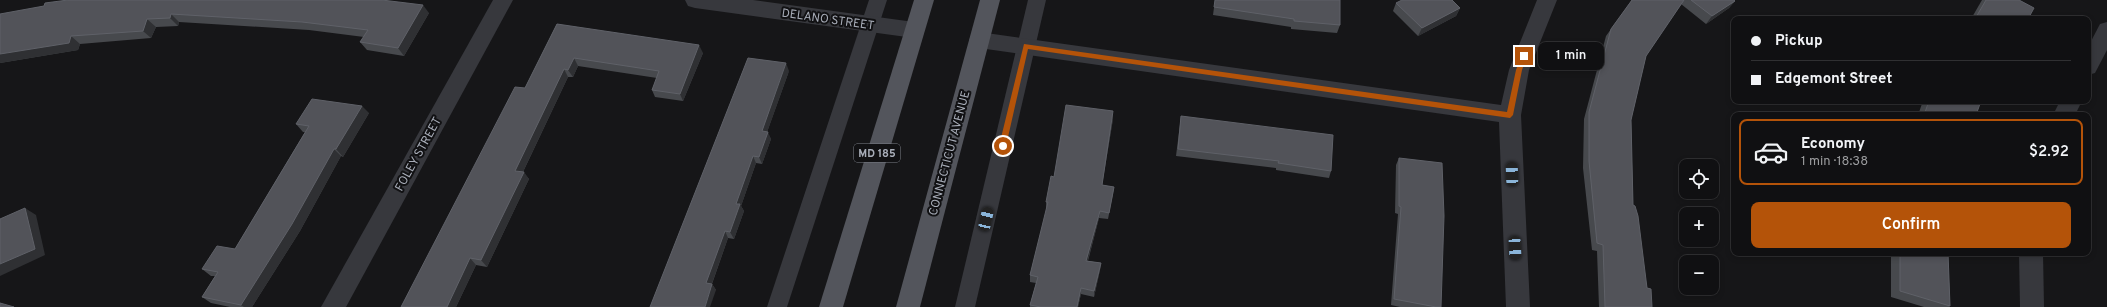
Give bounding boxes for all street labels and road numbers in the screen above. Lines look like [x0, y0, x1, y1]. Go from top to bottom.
street label: DELANO STREET [781, 6, 875, 34]
street label: CONNECTICUT AVENUE [926, 89, 974, 217]
street label: FOLEY STREET [392, 115, 446, 194]
road number: MD 185 [854, 144, 900, 162]

